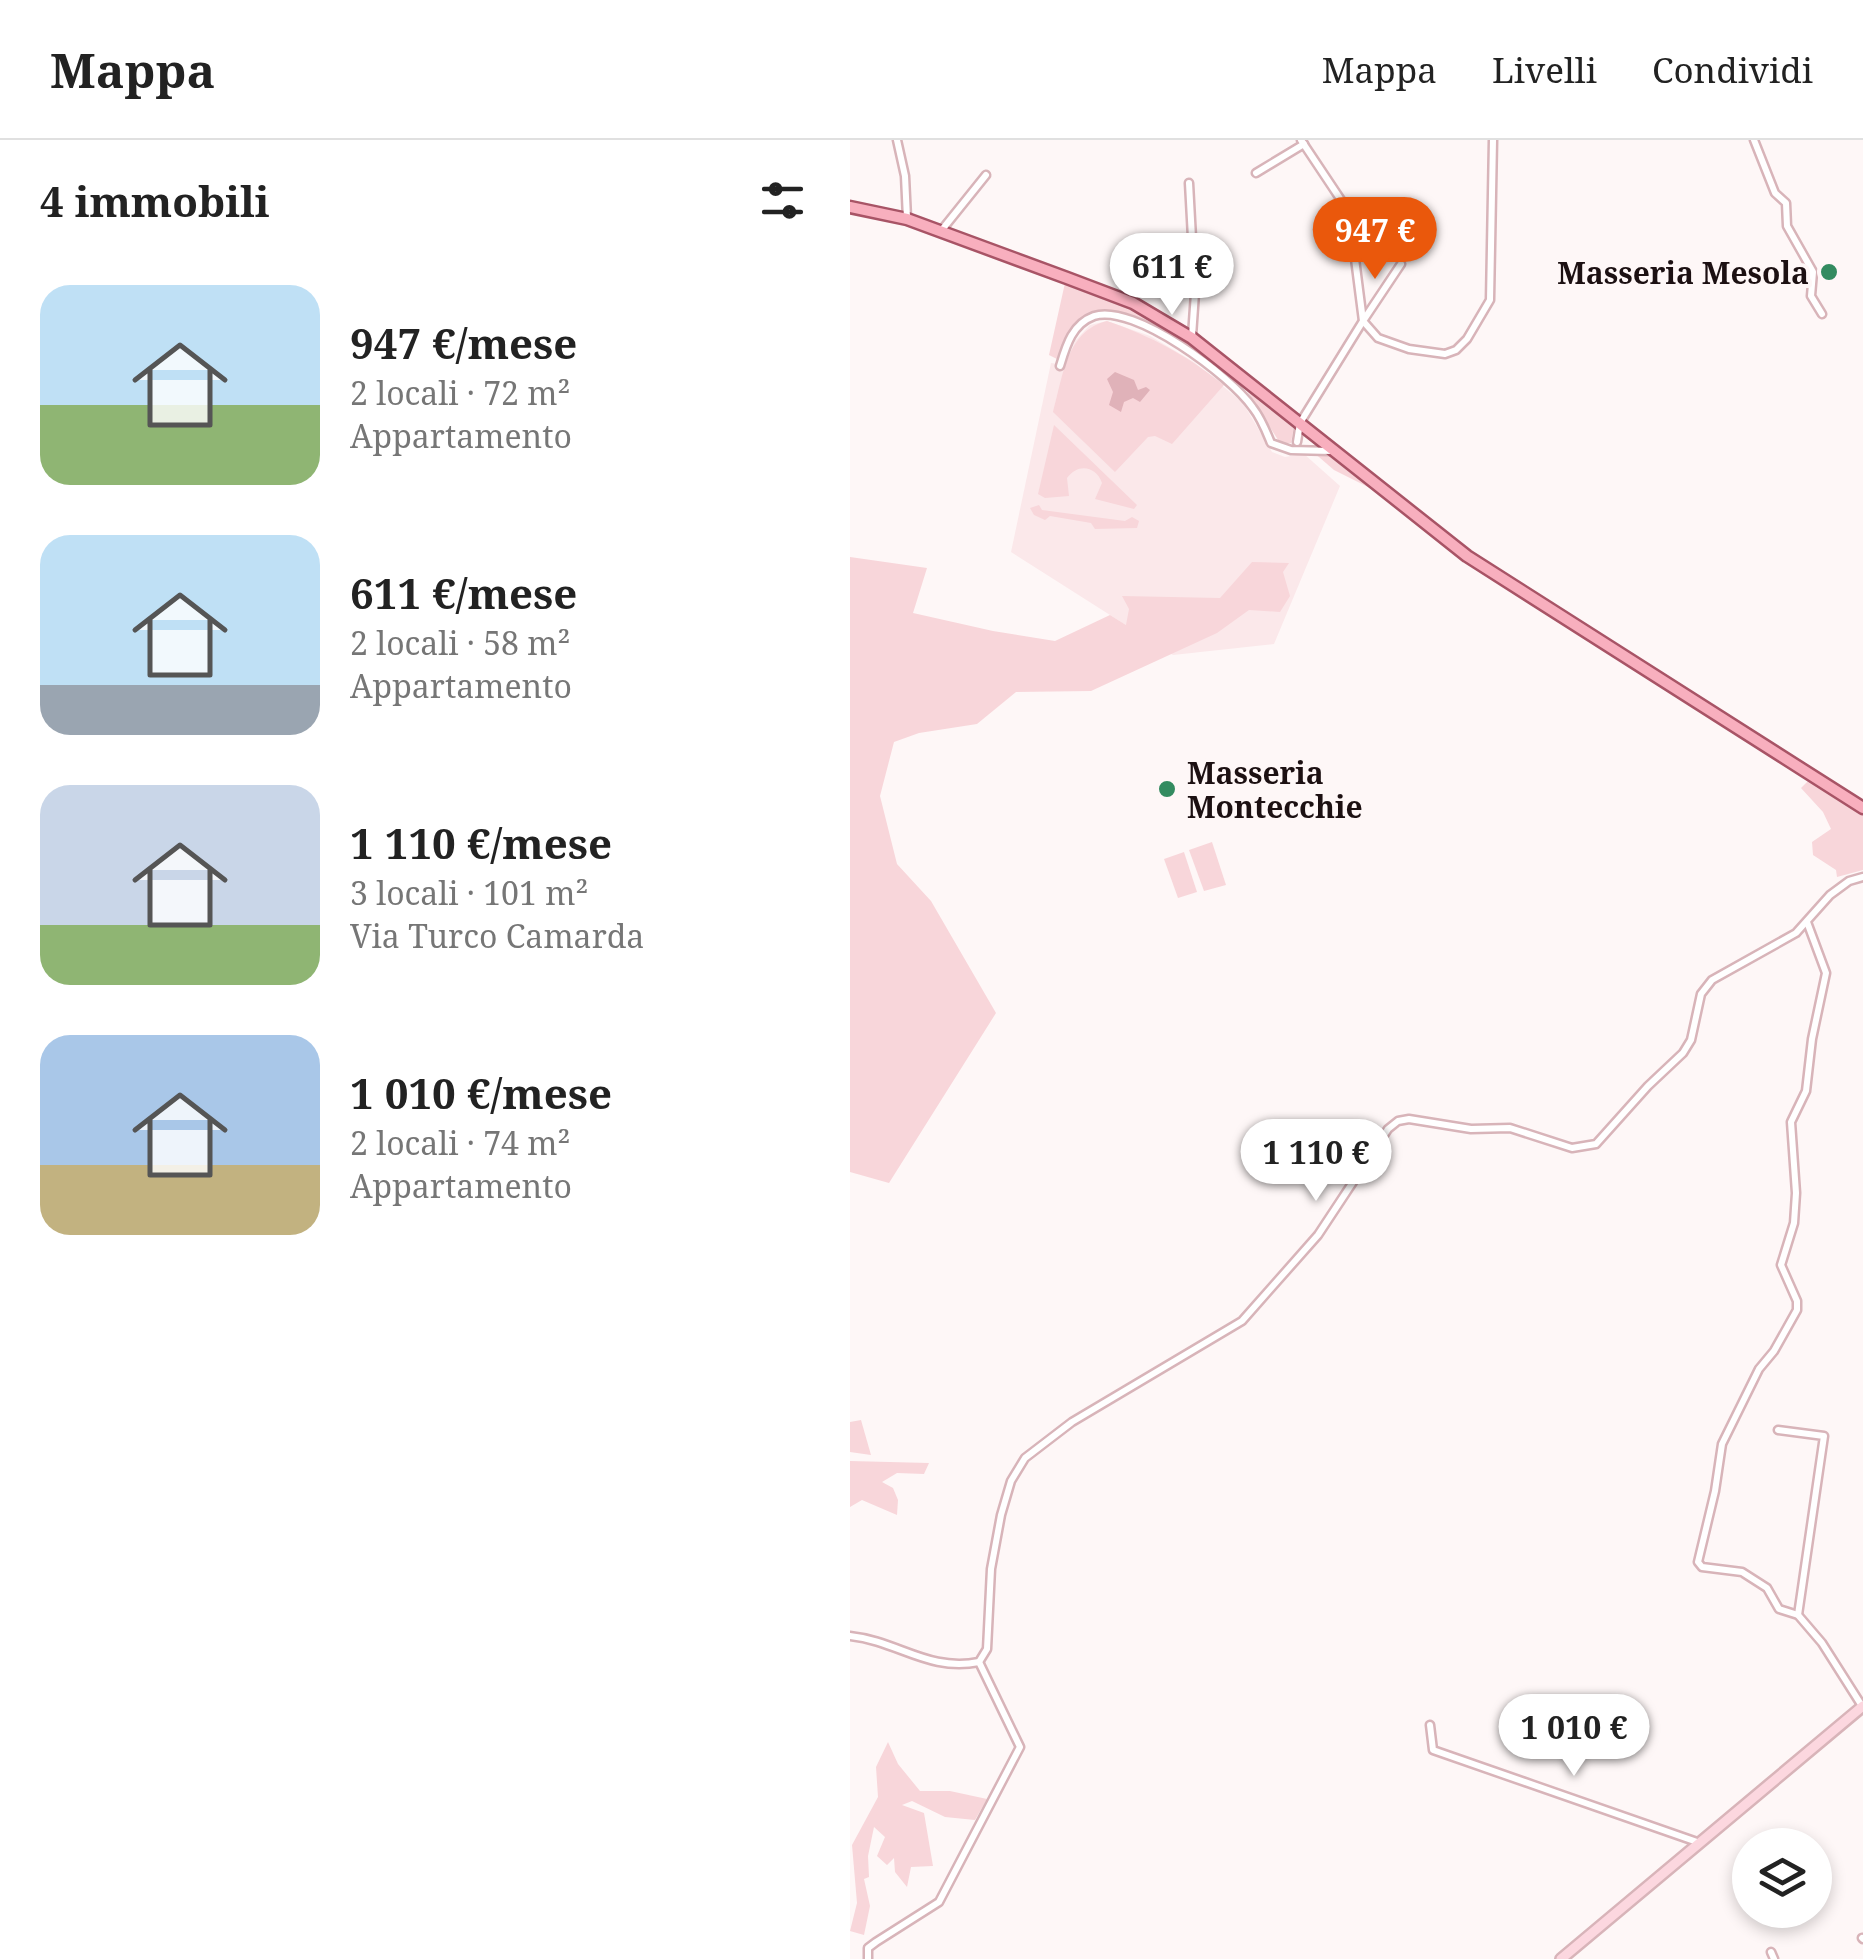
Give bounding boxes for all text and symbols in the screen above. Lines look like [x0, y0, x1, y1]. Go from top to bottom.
text: Mappa [50, 37, 215, 102]
text: Mappa [1322, 46, 1437, 93]
text: Livelli [1492, 46, 1597, 93]
text: Condividi [1652, 46, 1813, 93]
text: 4 immobili [40, 172, 270, 229]
icon: filters [755, 173, 810, 228]
pin: 947 € [1305, 197, 1445, 282]
text: 947 € [1335, 208, 1415, 251]
pin: 611 € [1102, 233, 1242, 318]
text: 611 € [1132, 244, 1212, 287]
place label: Masseria Mesola [1557, 252, 1809, 293]
marker: Masseria Mesola [1818, 261, 1840, 283]
text: 947 €/mese [350, 314, 577, 371]
icon: home [120, 325, 240, 445]
text: 2 locali · 72 m² [350, 371, 570, 414]
text: Appartamento [350, 414, 572, 457]
text: 611 €/mese [350, 564, 577, 621]
icon: home [120, 575, 240, 695]
text: 2 locali · 58 m² [350, 621, 570, 664]
text: Appartamento [350, 664, 572, 707]
place label: Masseria Montecchie [1187, 752, 1363, 827]
marker: Masseria Montecchie [1156, 778, 1178, 800]
text: 1 110 €/mese [350, 814, 612, 871]
icon: home [120, 825, 240, 945]
text: 3 locali · 101 m² [350, 871, 588, 914]
text: Via Turco Camarda [350, 914, 644, 957]
text: 1 010 €/mese [350, 1064, 612, 1121]
icon: home [120, 1075, 240, 1195]
pin: 1 110 € [1224, 1119, 1408, 1204]
text: 2 locali · 74 m² [350, 1121, 570, 1164]
text: 1 110 € [1263, 1130, 1369, 1173]
text: Appartamento [350, 1164, 572, 1207]
pin: 1 010 € [1482, 1694, 1666, 1779]
text: 1 010 € [1521, 1705, 1627, 1748]
map controls [1732, 1828, 1832, 1928]
button: layers [1732, 1828, 1832, 1928]

